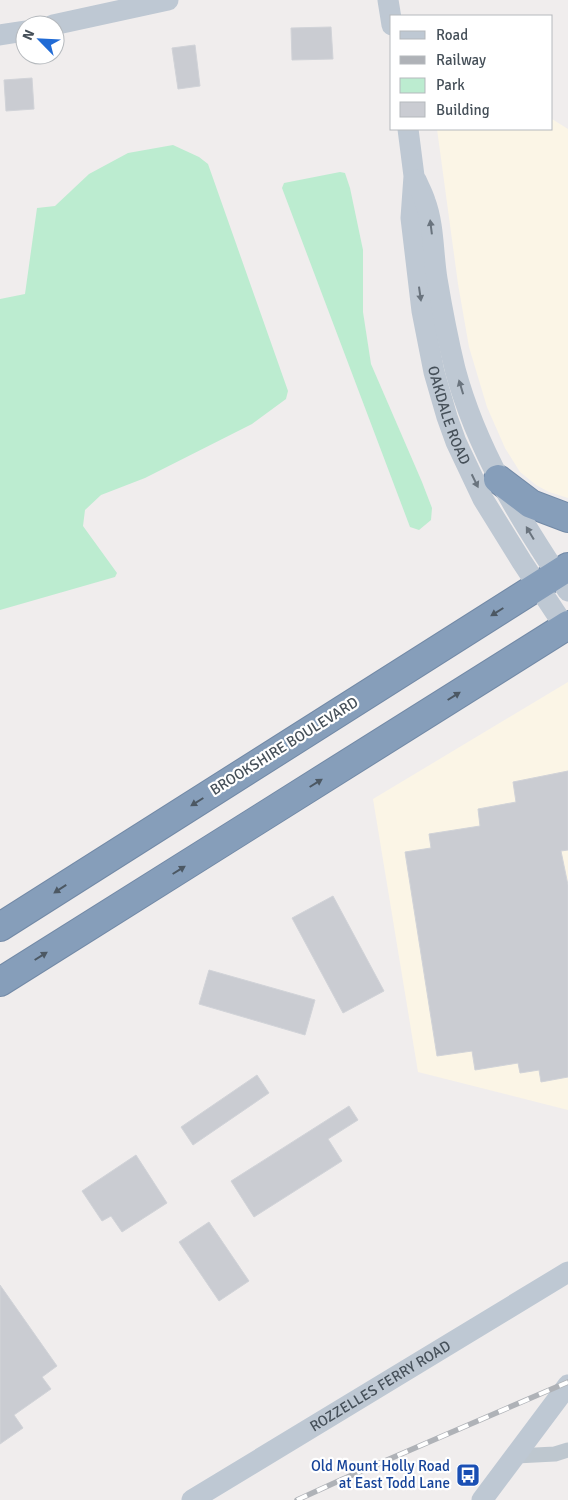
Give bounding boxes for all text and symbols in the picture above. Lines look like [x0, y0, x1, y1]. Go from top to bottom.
north arrow [15, 15, 65, 65]
legend [390, 15, 553, 130]
text: Road [436, 26, 468, 44]
text: N [19, 27, 38, 43]
text: Railway [436, 51, 486, 69]
text: Park [436, 76, 465, 94]
text: Building [436, 101, 490, 119]
one-way arrow [427, 219, 435, 235]
one-way arrow [416, 286, 424, 302]
street label: OAKDALE ROAD [424, 364, 474, 468]
one-way arrow [456, 379, 464, 394]
one-way arrow [471, 474, 479, 488]
one-way arrow [526, 526, 534, 541]
one-way arrow [490, 607, 503, 616]
one-way arrow [447, 692, 460, 701]
street label: BROOKSHIRE BOULEVARD [207, 693, 361, 799]
one-way arrow [310, 778, 323, 788]
one-way arrow [190, 797, 203, 806]
one-way arrow [172, 865, 185, 874]
one-way arrow [53, 884, 66, 894]
one-way arrow [35, 951, 48, 961]
street label: ROZZELLES FERRY ROAD [306, 1336, 454, 1435]
place label: Old Mount Holly Road at East Todd Lane [311, 1457, 450, 1492]
bus stop icon: Old Mount Holly Road at East Todd Lane [455, 1462, 481, 1488]

